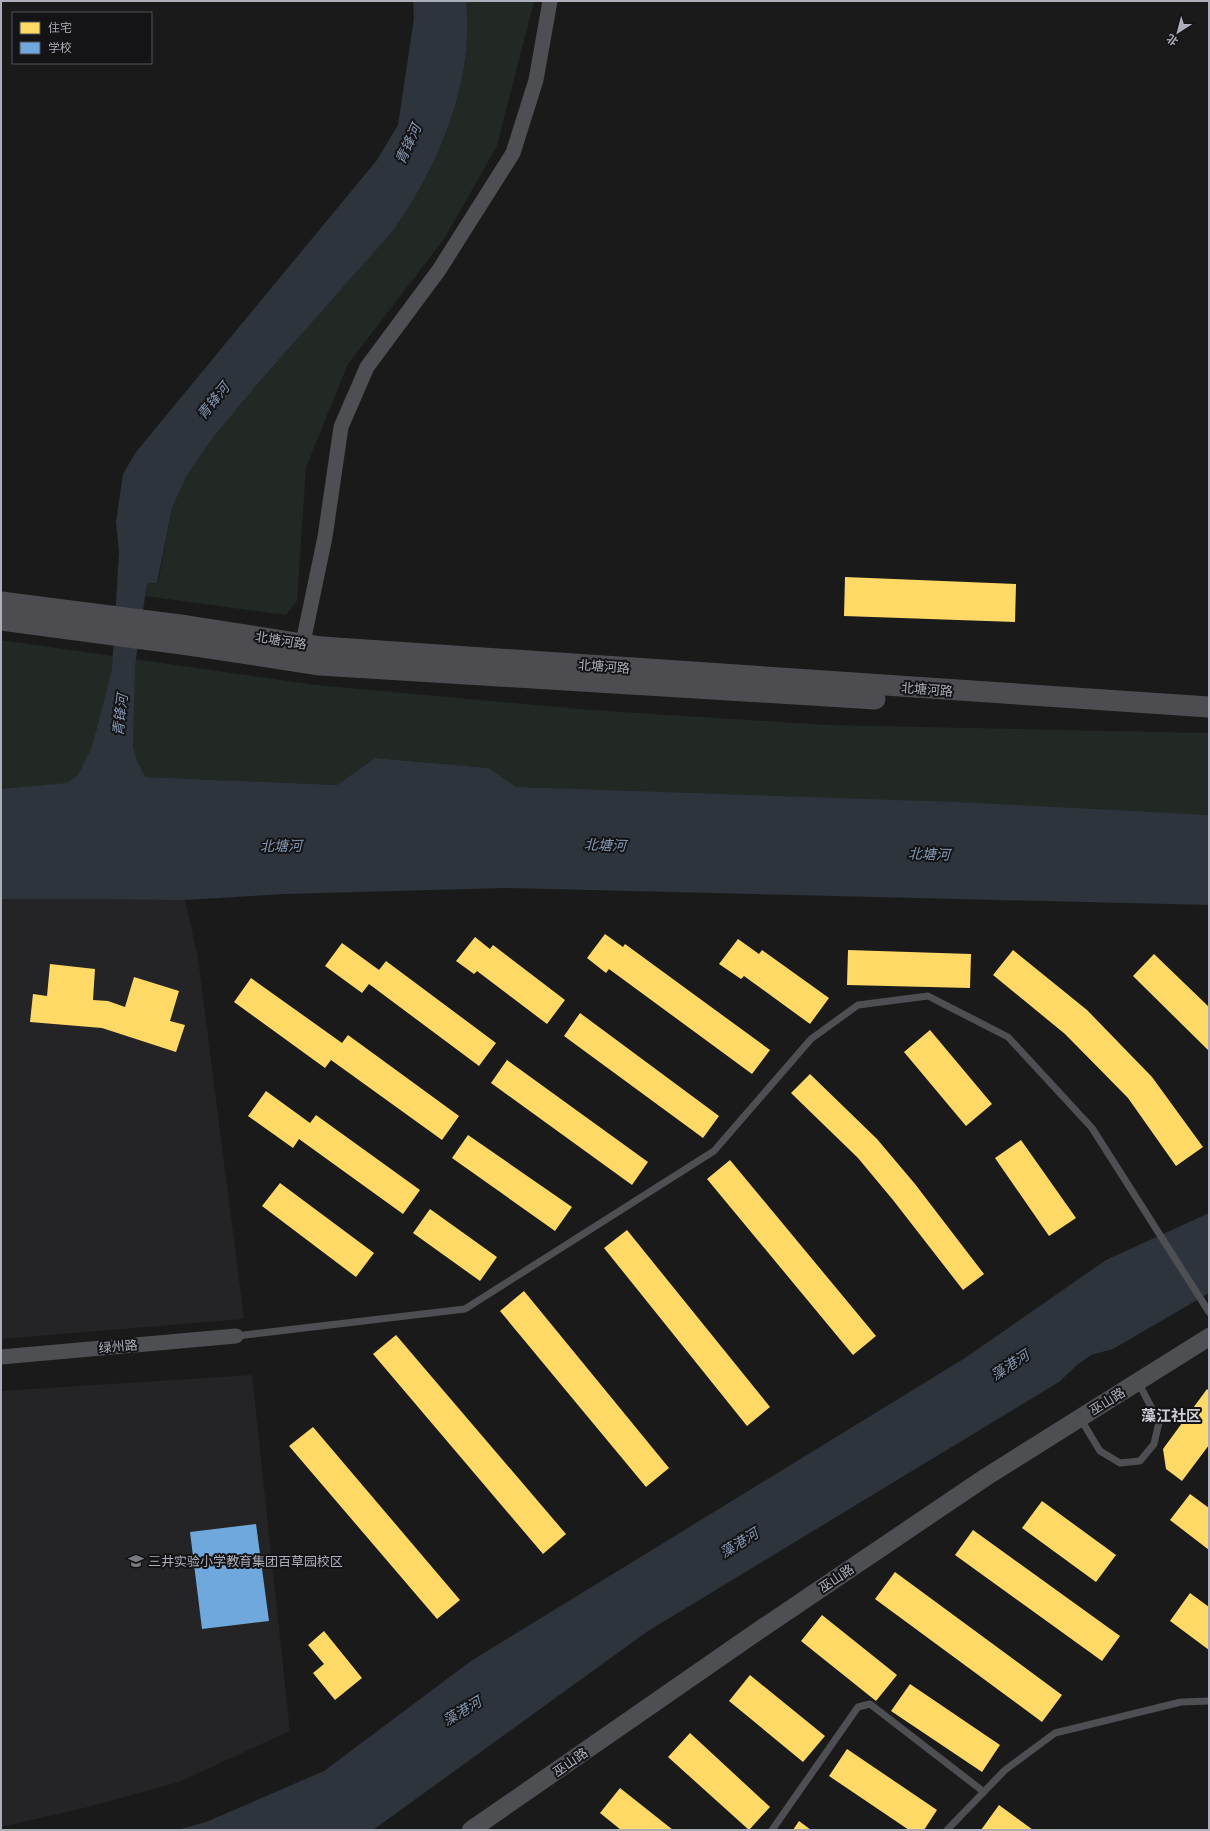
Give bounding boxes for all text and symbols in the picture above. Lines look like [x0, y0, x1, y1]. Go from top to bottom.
legend [12, 12, 152, 64]
north arrow [1158, 12, 1198, 52]
text: 住宅 [48, 20, 72, 35]
text: 北 [1164, 31, 1181, 49]
text: 学校 [48, 40, 72, 55]
water label: 青锋河 [391, 118, 426, 167]
water label: 青锋河 [193, 377, 235, 423]
street label: 北塘河路 [254, 628, 308, 653]
street label: 北塘河路 [577, 656, 631, 677]
street label: 北塘河路 [900, 679, 954, 700]
water label: 青锋河 [109, 690, 132, 737]
water label: 北塘河 [584, 835, 629, 855]
water label: 北塘河 [260, 837, 305, 855]
water label: 北塘河 [908, 844, 953, 864]
street label: 绿州路 [98, 1336, 138, 1357]
water label: 藻港河 [987, 1344, 1035, 1384]
street label: 巫山路 [1086, 1384, 1128, 1419]
district label: 藻江社区 [1141, 1406, 1201, 1425]
water label: 藻港河 [716, 1523, 764, 1562]
school or university icon: 三井实验小学教育集团百草园校区 [127, 1552, 145, 1570]
place label: 三井实验小学教育集团百草园校区 [148, 1553, 343, 1570]
street label: 巫山路 [815, 1560, 857, 1596]
water label: 藻港河 [439, 1691, 487, 1730]
street label: 巫山路 [549, 1744, 591, 1781]

